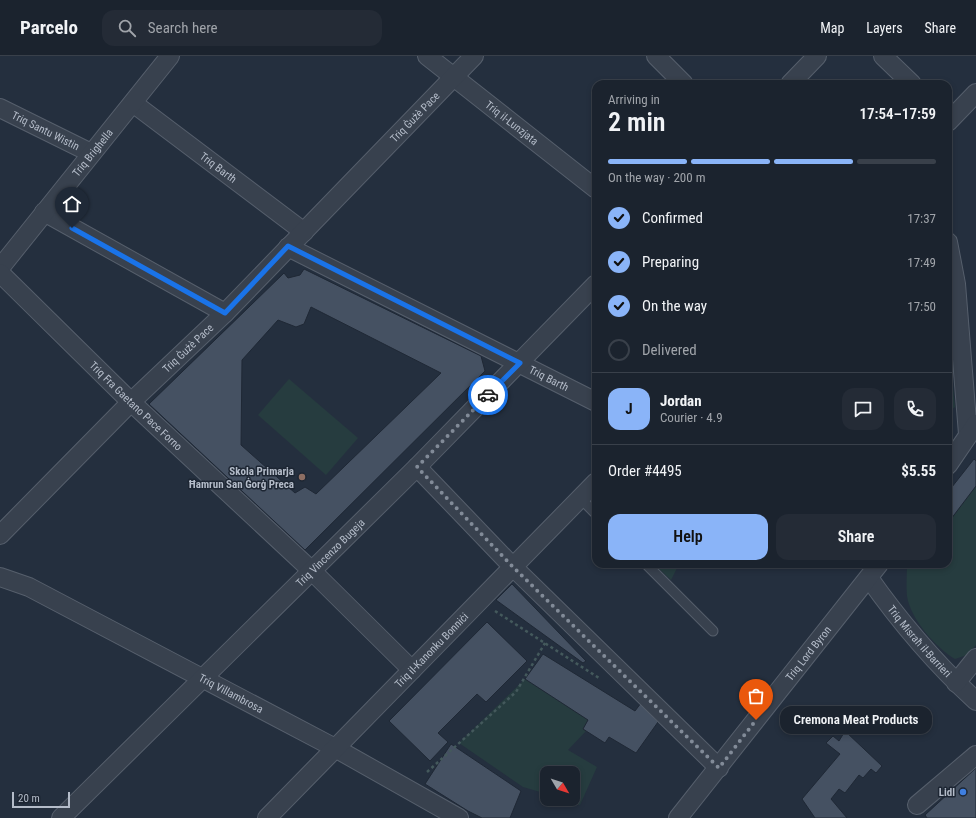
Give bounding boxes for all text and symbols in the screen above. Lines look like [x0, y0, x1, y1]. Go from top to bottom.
search box [102, 10, 382, 46]
text: Parcelo [20, 16, 78, 39]
icon: search [116, 17, 138, 39]
text: Search here [148, 19, 218, 37]
text: Map [820, 20, 844, 36]
text: Layers [866, 20, 903, 36]
text: Share [925, 20, 956, 36]
street label: Triq Ġużè Pace [388, 89, 443, 145]
text: Arriving in [608, 92, 660, 107]
street label: Triq il-Lunzjata [482, 98, 541, 148]
text: 17:54–17:59 [859, 105, 936, 123]
text: 2 min [608, 107, 666, 137]
street label: Triq Santu Wistin [10, 109, 81, 153]
street label: Triq Brighella [70, 126, 116, 179]
street label: Triq Barth [197, 150, 239, 186]
text: On the way · 200 m [608, 170, 705, 185]
pin [55, 187, 89, 228]
icon: home [61, 193, 83, 215]
icon: check [608, 207, 630, 229]
text: Confirmed [642, 209, 703, 227]
text: 17:37 [907, 211, 936, 226]
icon: check [608, 251, 630, 273]
text: Preparing [642, 253, 699, 271]
text: 17:49 [907, 255, 936, 270]
icon: check [608, 295, 630, 317]
text: On the way [642, 297, 707, 315]
text: 17:50 [907, 299, 936, 314]
street label: Triq Ġużè Pace [160, 321, 216, 376]
text: Delivered [642, 341, 697, 359]
street label: Triq Fra Gaetano Pace Forno [87, 359, 185, 454]
street label: Triq Barth [527, 363, 571, 394]
courier [468, 375, 508, 415]
icon: car [477, 384, 499, 406]
button: chat [842, 388, 884, 430]
button: phone [894, 388, 936, 430]
text: Jordan [660, 392, 702, 410]
text: J [625, 400, 633, 418]
text: Courier · 4.9 [660, 410, 723, 425]
text: Order #4495 [608, 462, 682, 480]
text: $5.55 [901, 462, 936, 480]
place label: Skola Primarja Ħamrun San Ġorġ Preca [189, 465, 294, 491]
marker: Skola Primarja Ħamrun San Ġorġ Preca [297, 472, 307, 482]
button: Help [608, 514, 768, 560]
button: Share [776, 514, 936, 560]
street label: Triq Vincenzo Bugeja [293, 516, 368, 590]
street label: Triq Misraħ il-Barrieri [885, 603, 954, 680]
street label: Triq il-Kanonku Bonniċi [392, 610, 471, 691]
street label: Triq Lord Byron [783, 624, 834, 684]
street label: Triq Villambrosa [196, 671, 265, 716]
pin [739, 679, 773, 720]
icon: bag [745, 685, 767, 707]
callout: Cremona Meat Products [780, 706, 932, 734]
text: Cremona Meat Products [793, 712, 919, 727]
north arrow [540, 766, 580, 806]
map controls [540, 766, 580, 806]
place label: Lidl [939, 786, 955, 799]
marker: Lidl [958, 787, 968, 797]
scale bar [12, 790, 70, 809]
text: 20 m [18, 792, 40, 805]

